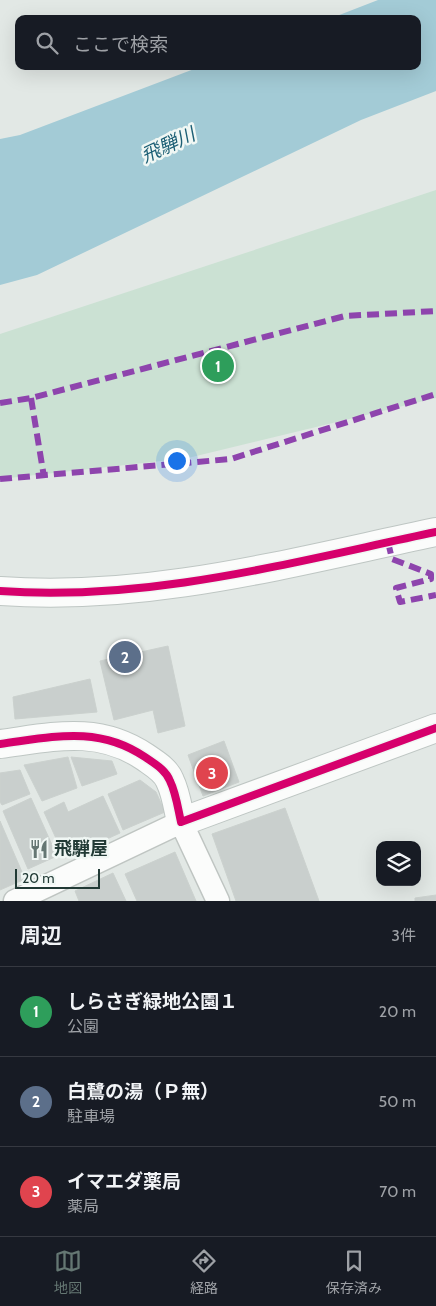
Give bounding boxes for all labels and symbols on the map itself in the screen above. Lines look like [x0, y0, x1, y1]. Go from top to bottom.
water label: 飛騨川 [137, 122, 200, 167]
pin: 1 [202, 347, 234, 385]
your location [164, 448, 190, 474]
pin: 2 [109, 638, 141, 676]
pin: 3 [196, 754, 228, 792]
restaurant icon: 飛騨屋 [28, 838, 50, 860]
place label: 飛騨屋 [54, 838, 108, 860]
scale bar [15, 866, 100, 889]

